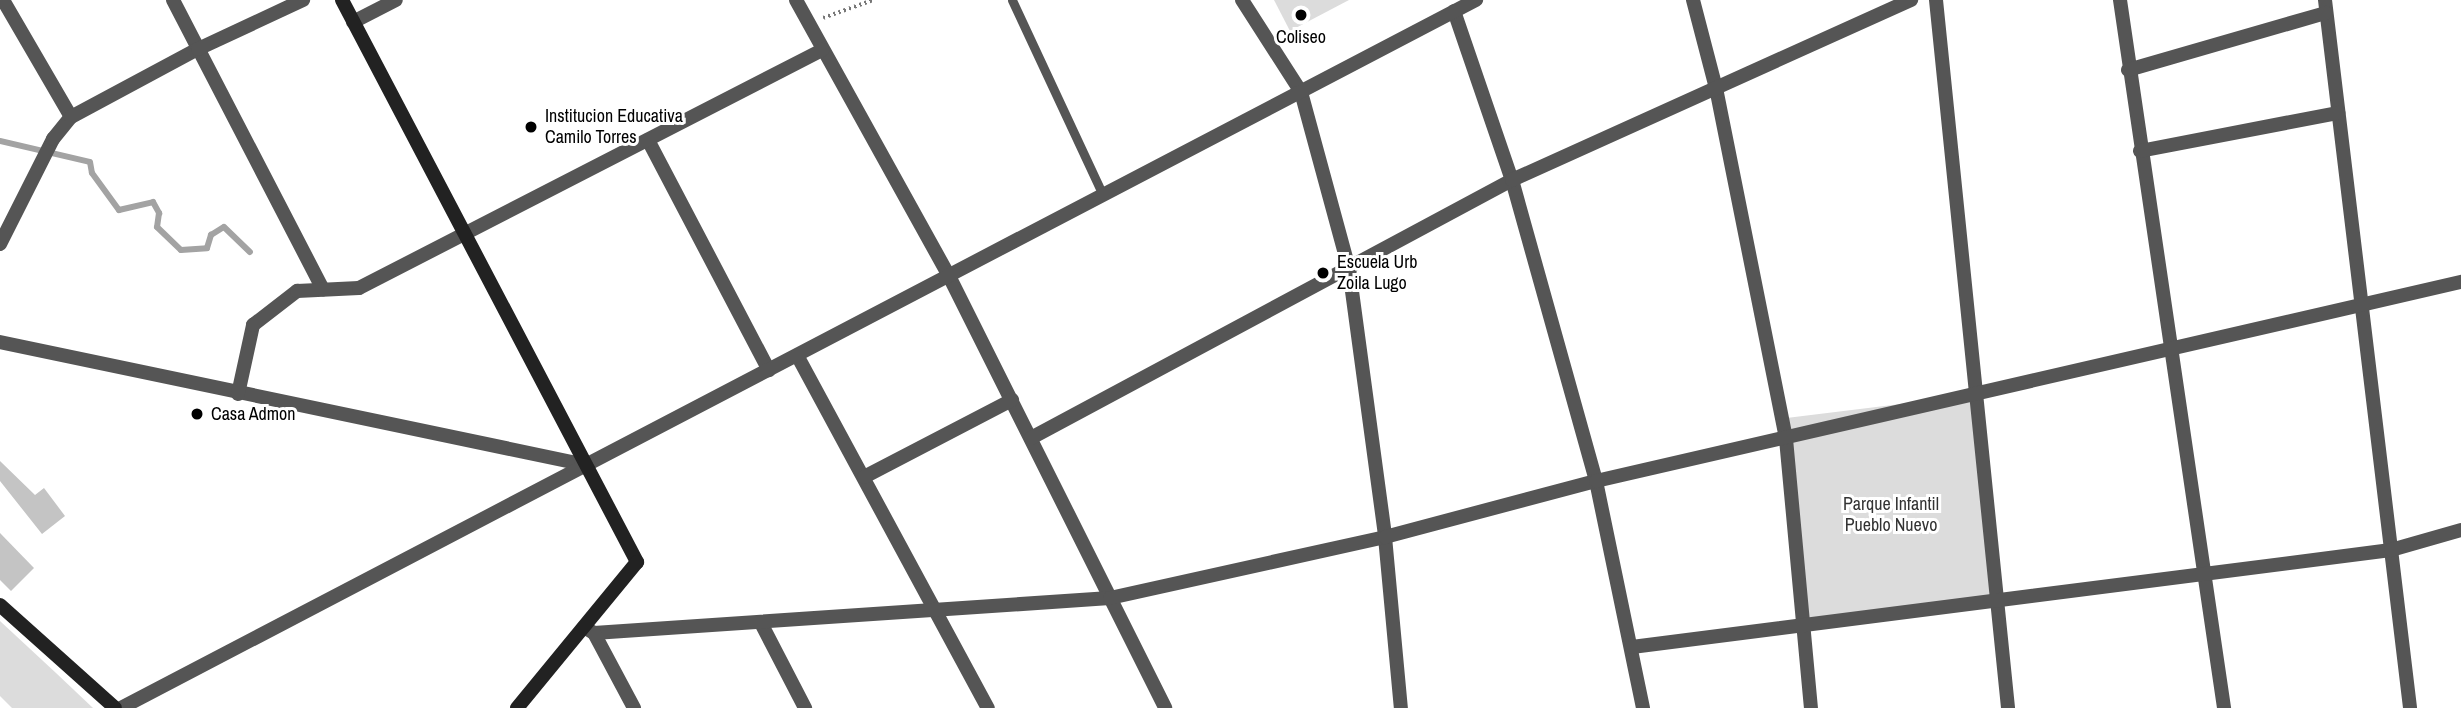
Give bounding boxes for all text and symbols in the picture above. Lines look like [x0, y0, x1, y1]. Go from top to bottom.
marker: Coliseo [1293, 7, 1309, 23]
place label: Coliseo [1276, 26, 1326, 48]
place label: Institucion Educativa Camilo Torres [545, 106, 683, 148]
marker: Institucion Educativa Camilo Torres [523, 119, 539, 135]
place label: Escuela Urb Zoila Lugo [1337, 252, 1417, 294]
marker: Escuela Urb Zoila Lugo [1315, 265, 1331, 281]
place label: Casa Admon [211, 403, 296, 425]
marker: Casa Admon [189, 406, 205, 422]
park label: Parque Infantil Pueblo Nuevo [1843, 494, 1939, 536]

